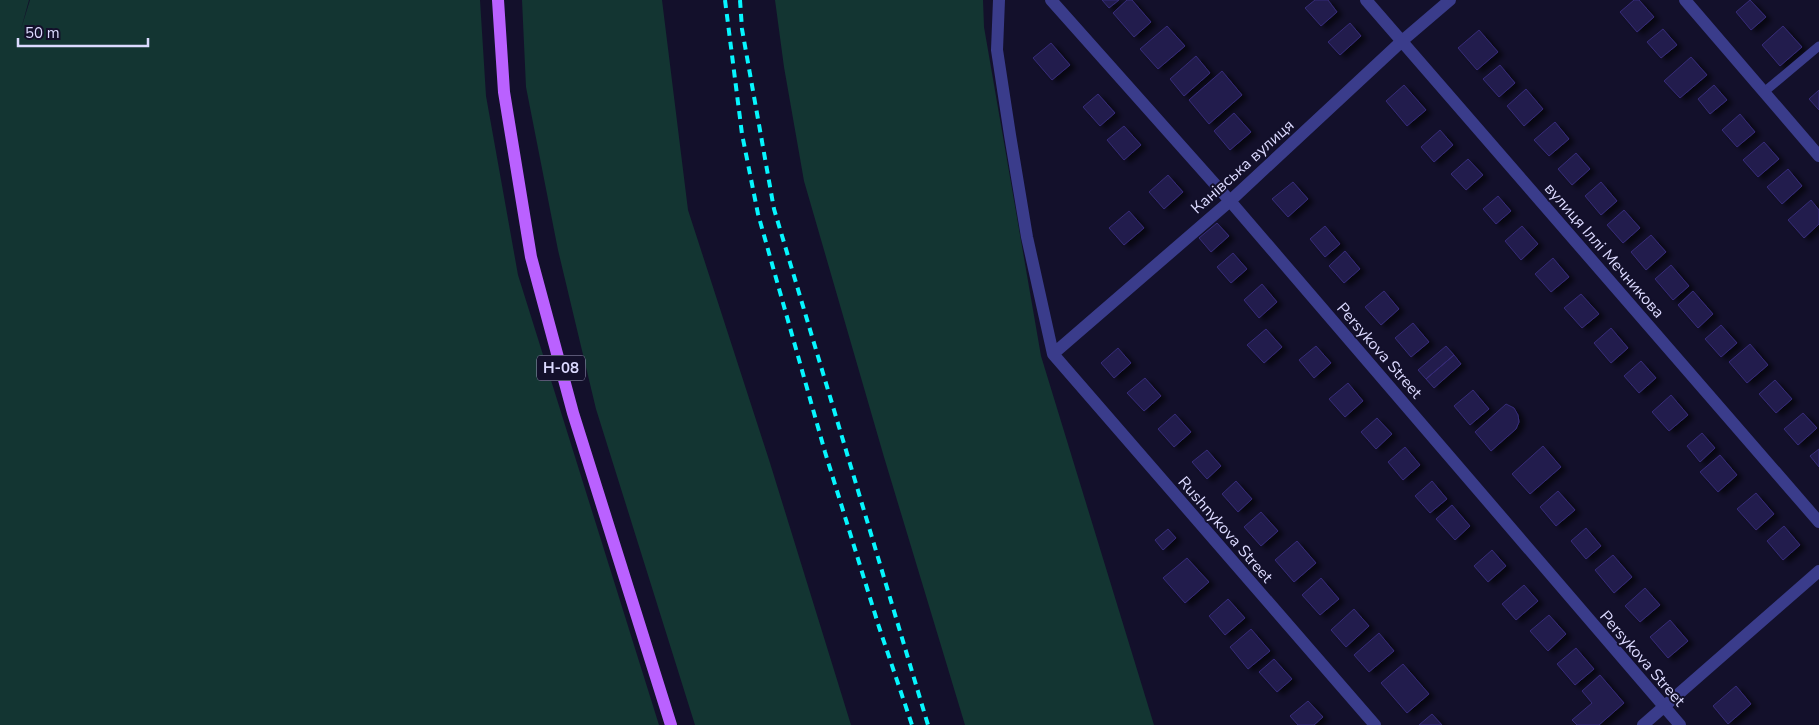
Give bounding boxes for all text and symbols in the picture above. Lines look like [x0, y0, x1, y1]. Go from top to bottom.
scale bar [18, 15, 148, 47]
text: 50 m [25, 23, 60, 43]
street label: Канівська вулиця [1186, 115, 1299, 219]
street label: вулиця Іллі Мечникова [1539, 178, 1669, 323]
street label: Persykova Street [1331, 298, 1427, 404]
road number: Н-08 [537, 356, 585, 380]
street label: Rushnykova Street [1173, 472, 1278, 588]
street label: Persykova Street [1594, 606, 1690, 712]

